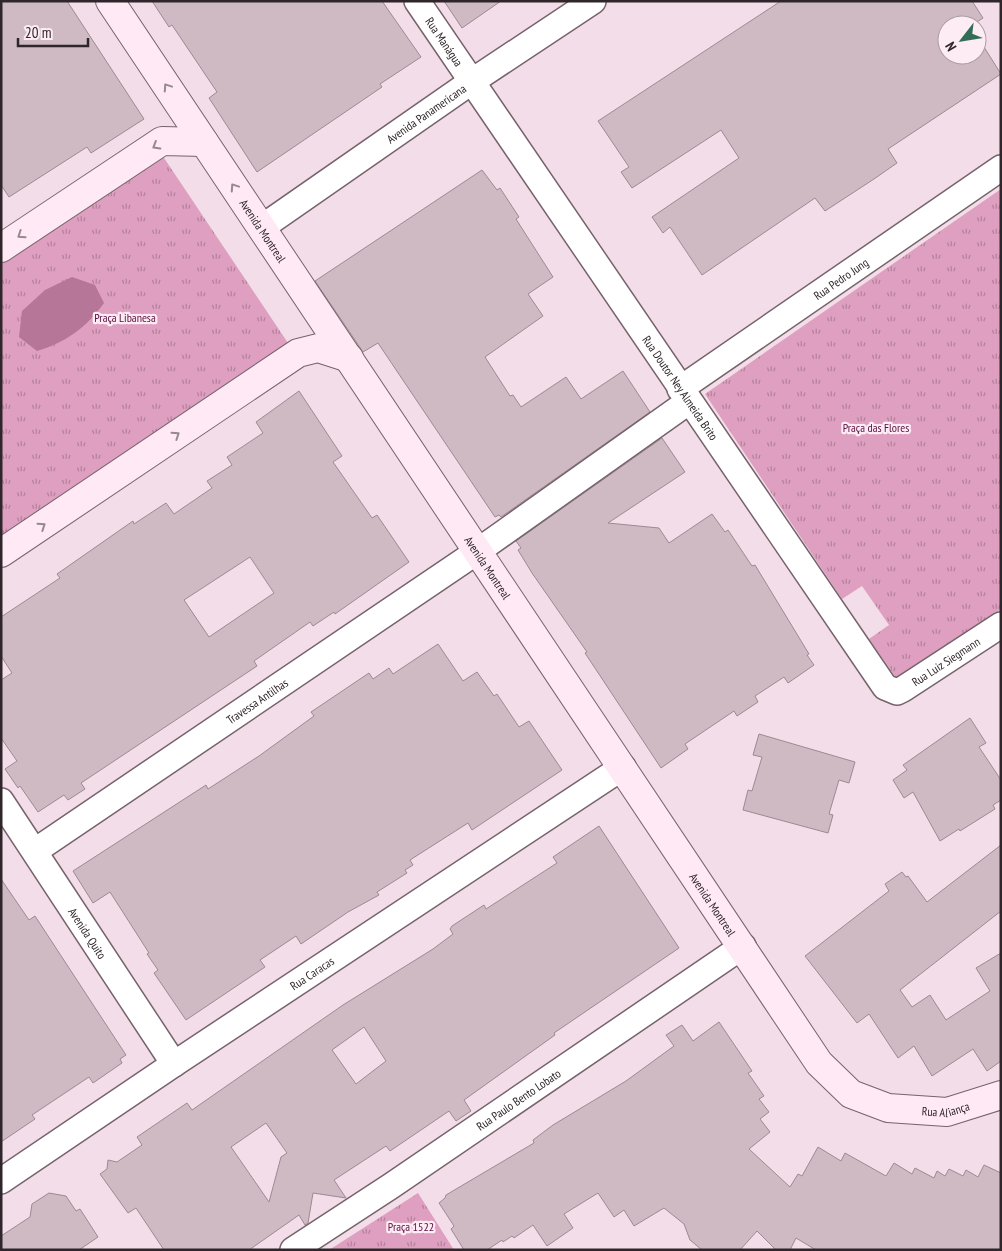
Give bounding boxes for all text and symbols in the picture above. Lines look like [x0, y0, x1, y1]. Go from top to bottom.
street label: Rua Manágua [423, 14, 467, 69]
scale bar [18, 15, 88, 47]
north arrow [937, 15, 987, 65]
text: 20 m [25, 23, 51, 42]
text: N [941, 39, 961, 55]
street label: Avenida Panamericana [383, 80, 469, 146]
one-way arrow [164, 83, 173, 92]
one-way arrow [153, 139, 162, 149]
one-way arrow [231, 184, 240, 193]
street label: Avenida Montreal [237, 196, 290, 265]
one-way arrow [17, 229, 26, 238]
street label: Rua Pedro Jung [810, 254, 871, 303]
park label: Praça Libanesa [94, 310, 156, 325]
street label: Rua Doutor Ney Almeida Brito [640, 332, 722, 443]
park label: Praça das Flores [843, 420, 909, 435]
one-way arrow [171, 432, 180, 441]
one-way arrow [36, 523, 45, 532]
street label: Avenida Montreal [462, 533, 515, 602]
street label: Rua Luiz Siegmann [909, 633, 983, 689]
street label: Travessa Antilhas [223, 675, 291, 727]
street label: Avenida Montreal [687, 870, 740, 939]
street label: Avenida Quito [66, 905, 110, 961]
street label: Rua Caracas [287, 953, 337, 993]
street label: Rua Paulo Bento Lobato [473, 1065, 563, 1133]
street label: Rua Aliança [921, 1098, 971, 1120]
park label: Praça 1522 [388, 1219, 434, 1234]

